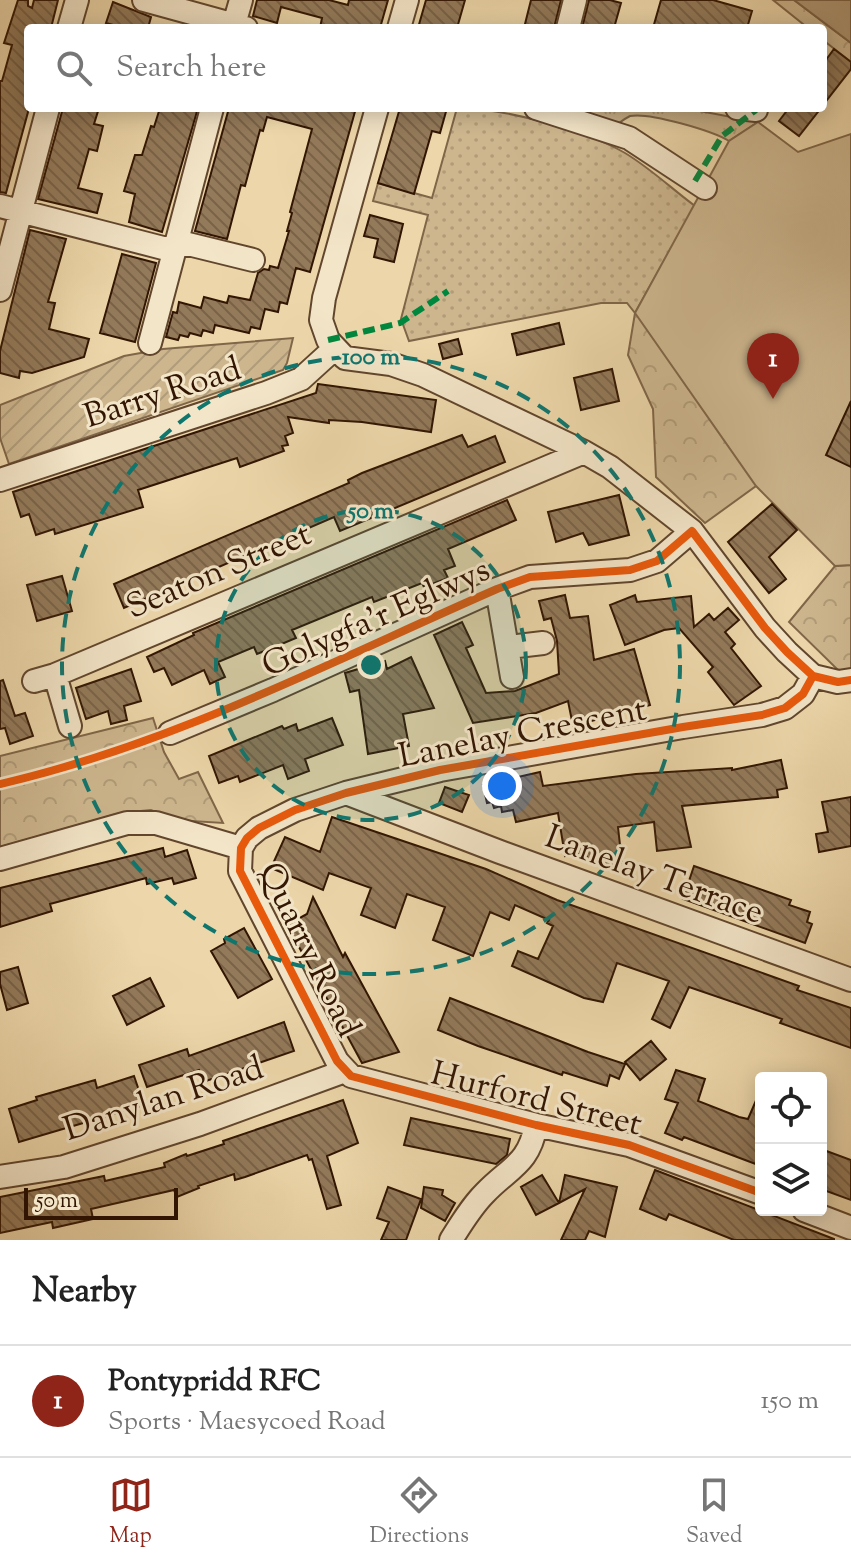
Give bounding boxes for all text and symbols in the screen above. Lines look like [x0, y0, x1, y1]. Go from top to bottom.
search box [24, 24, 827, 112]
icon: search [52, 46, 96, 90]
text: Search here [116, 47, 266, 90]
pin: 1 [747, 333, 799, 399]
text: 100 m [342, 341, 400, 375]
street label: Barry Road [78, 346, 248, 443]
text: 50 m [346, 495, 394, 529]
street label: Seaton Street [119, 511, 320, 633]
street label: Golygfa'r Eglwys [254, 547, 498, 691]
centre of rings [357, 651, 385, 679]
street label: Lanelay Crescent [394, 686, 651, 783]
your location [482, 766, 522, 806]
street label: Lanelay Terrace [538, 814, 770, 938]
street label: Quarry Road [244, 855, 371, 1046]
street label: Danylan Road [58, 1045, 270, 1156]
street label: Hurford Street [425, 1051, 647, 1150]
map controls [755, 1072, 827, 1216]
button: locate [755, 1072, 827, 1144]
button: layers [755, 1144, 827, 1216]
scale bar [24, 1184, 178, 1220]
text: 50 m [36, 1186, 78, 1218]
text: Nearby [32, 1268, 137, 1317]
text: Pontypridd RFC [108, 1361, 321, 1404]
text: 1 [54, 1383, 62, 1420]
text: 150 m [760, 1383, 819, 1420]
text: Sports · Maesycoed Road [108, 1404, 386, 1441]
tab: Map [109, 1473, 153, 1553]
tab: Directions [370, 1473, 469, 1553]
tab: Saved [686, 1473, 742, 1553]

